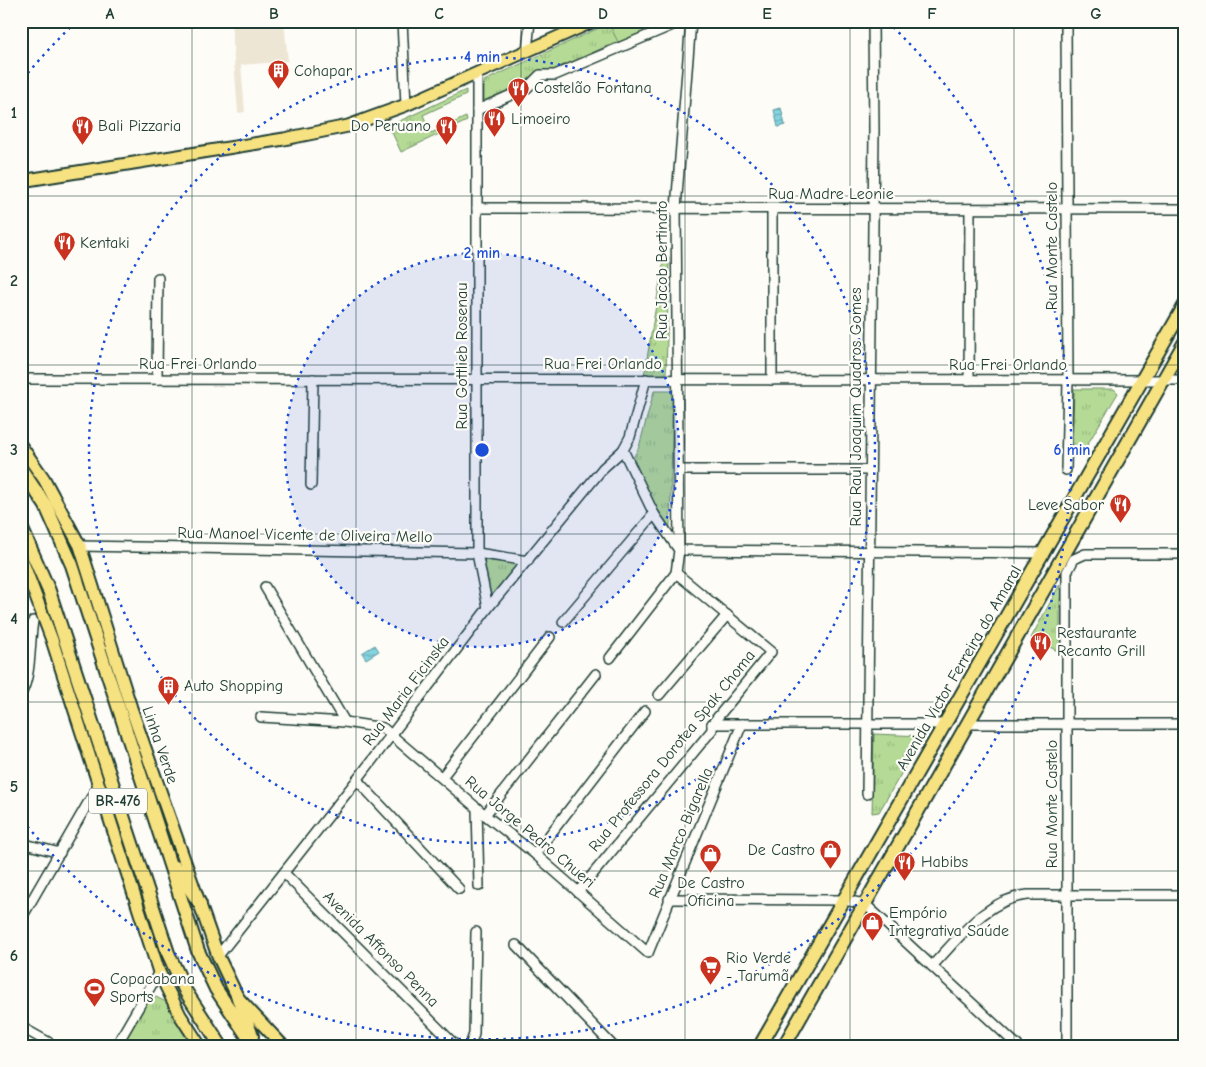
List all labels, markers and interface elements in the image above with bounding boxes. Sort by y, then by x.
text: A [106,5,115,23]
text: B [269,5,279,23]
text: C [434,5,444,23]
text: D [598,5,608,23]
text: E [762,5,772,23]
text: F [927,5,937,23]
text: G [1090,5,1102,23]
text: 4 min [464,48,500,66]
building icon: Cohapar [266,59,290,90]
place label: Cohapar [294,62,353,80]
restaurant icon: Costelão Fontana [506,76,530,107]
place label: Costelão Fontana [534,79,652,97]
text: 1 [11,104,17,122]
restaurant icon: Limoeiro [483,107,507,138]
place label: Limoeiro [511,110,571,128]
restaurant icon: Bali Pizzaria [70,114,94,145]
restaurant icon: Do Peruano [435,114,459,145]
place label: Bali Pizzaria [98,117,181,135]
place label: Do Peruano [351,117,431,135]
street label: Rua Monte Castelo [1043,182,1061,310]
street label: Rua Madre Leonie [768,185,894,203]
street label: Rua Jacob Bertinato [653,200,671,340]
restaurant icon: Kentaki [52,231,76,262]
place label: Kentaki [80,234,130,252]
text: 2 min [464,244,500,262]
text: 2 [10,272,18,290]
street label: Rua Gottlieb Rosenau [453,283,471,429]
street label: Rua Raul Joaquim Quadros Gomes [847,287,865,527]
street label: Rua Frei Orlando [139,355,257,373]
street label: Rua Frei Orlando [544,355,662,373]
street label: Rua Frei Orlando [949,356,1067,374]
text: 3 [10,441,18,459]
centre of rings [473,441,491,459]
text: 6 min [1054,441,1090,459]
restaurant icon: Leve Sabor [1108,493,1132,524]
place label: Leve Sabor [1028,496,1105,514]
street label: Rua Manoel Vicente de Oliveira Mello [177,524,433,546]
street label: Avenida Victor Ferreira do Amaral [893,562,1025,774]
text: 4 [10,610,18,628]
place label: Restaurante Recanto Grill [1057,624,1146,660]
restaurant icon: Restaurante Recanto Grill [1029,630,1053,661]
street label: Rua Maria Ficinska [359,633,453,749]
street label: Rua Professora Dorotea Spak Choma [585,647,759,855]
building icon: Auto Shopping [156,674,180,705]
place label: Auto Shopping [184,677,283,695]
street label: Linha Verde [138,704,182,786]
street label: Rua Monte Castelo [1043,740,1061,868]
street label: Rua Marco Bigarella [645,765,717,901]
street label: Rua Jorge Pedro Chueri [461,772,599,892]
text: 5 [10,778,18,796]
road number: BR-476 [89,788,147,814]
shop icon: De Castro [819,838,843,869]
place label: De Castro [748,841,815,859]
shop icon: De Castro Oficina [699,842,723,873]
restaurant icon: Habibs [893,850,917,881]
place label: Habibs [921,853,968,871]
place label: De Castro Oficina [677,874,745,910]
street label: Avenida Affonso Penna [319,887,443,1011]
place label: Empório Integrativa Saúde [889,904,1009,940]
shop icon: Empório Integrativa Saúde [861,910,885,941]
text: 6 [10,947,18,965]
place label: Rio Verde - Tarumã [726,949,791,985]
supermarket icon: Rio Verde - Tarumã [698,955,722,986]
place label: Copacabana Sports [110,970,195,1006]
sports icon: Copacabana Sports [82,976,106,1007]

